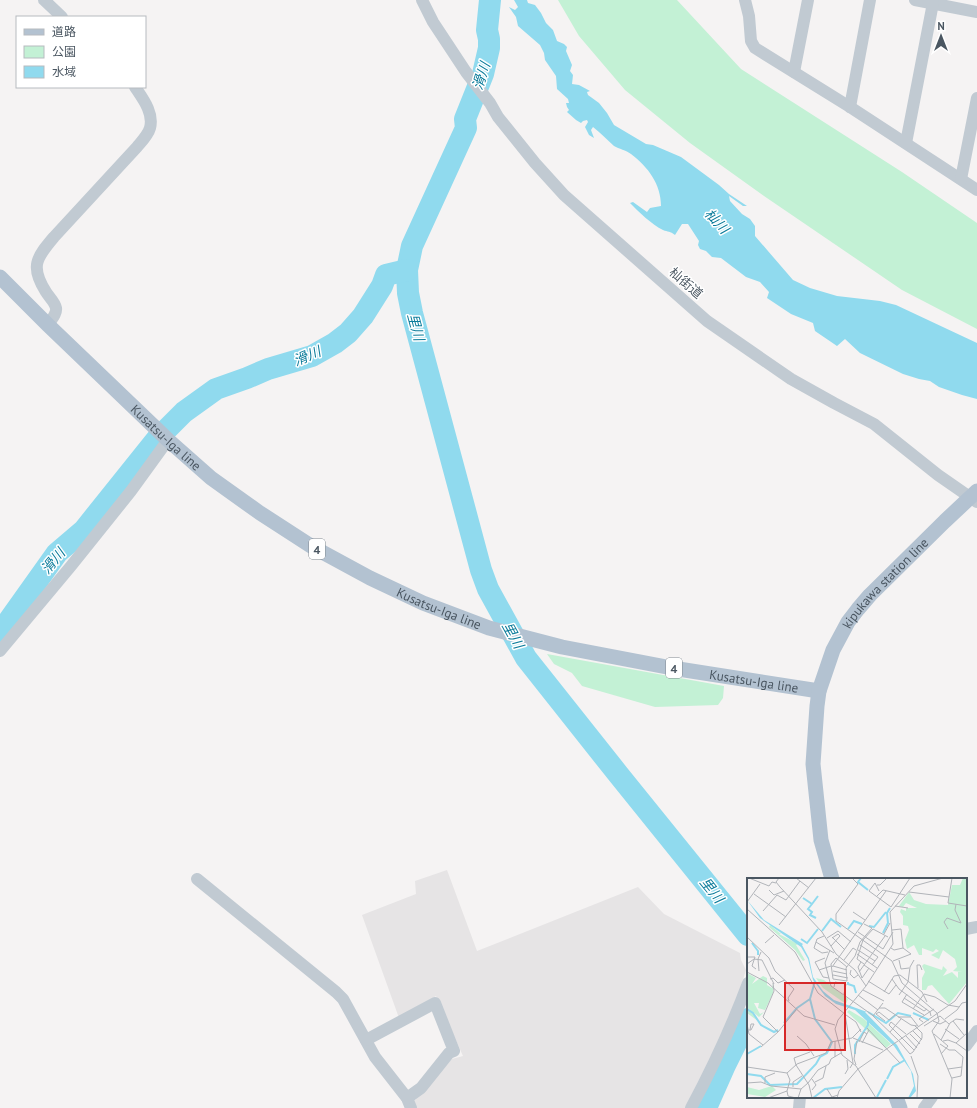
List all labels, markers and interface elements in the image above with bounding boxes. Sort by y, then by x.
legend [16,16,146,88]
north arrow [921,16,961,56]
text: N [937,19,945,33]
text: 道路 [52,24,76,39]
text: 公園 [52,44,76,59]
water label: 滑川 [468,58,495,92]
text: 水域 [52,64,76,79]
water label: 杣川 [701,205,734,239]
street label: 杣街道 [666,264,706,302]
water label: 里川 [404,311,429,345]
water label: 滑川 [291,341,325,370]
street label: Kusatsu-Iga line [127,401,205,474]
street label: kipukawa station line [838,534,932,631]
road number: 4 [309,539,325,559]
water label: 滑川 [37,543,70,578]
street label: Kusatsu-Iga line [394,583,484,633]
water label: 里川 [498,618,529,653]
road number: 4 [666,658,682,678]
street label: Kusatsu-Iga line [708,665,800,696]
water label: 里川 [696,873,729,908]
inset map [747,878,967,1098]

